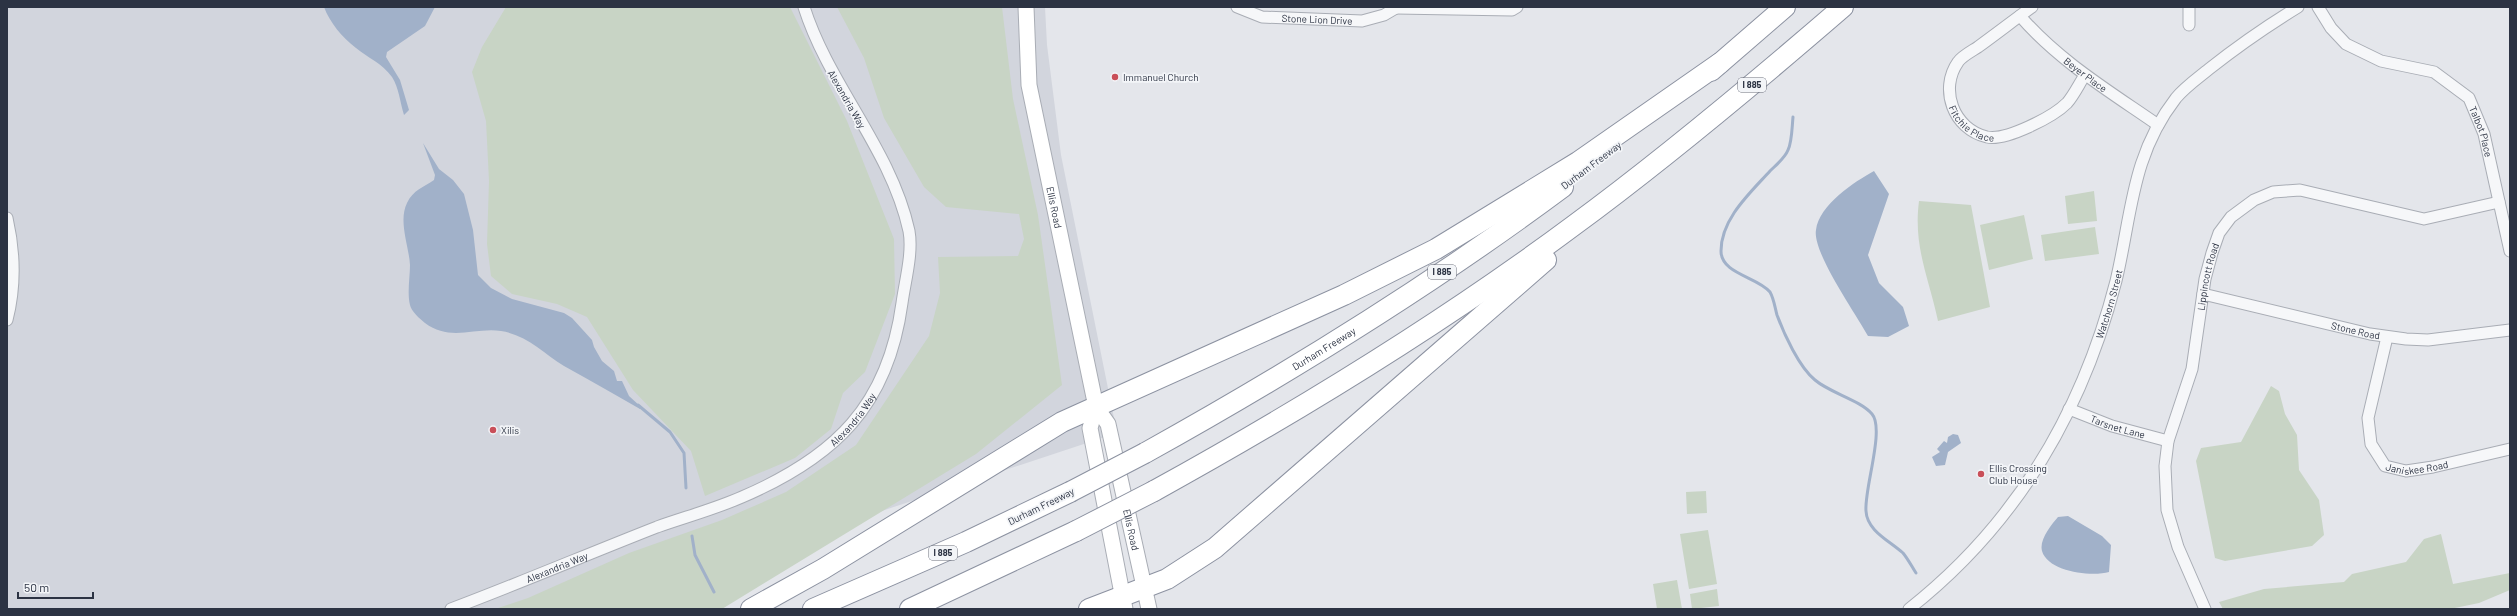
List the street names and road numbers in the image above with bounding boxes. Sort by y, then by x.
street label: Stone Lion Drive [1281,12,1353,27]
street label: Beyer Place [2061,54,2109,94]
street label: Alexandria Way [825,68,869,131]
road number: I 885 [1738,78,1766,92]
street label: Fitchie Place [1947,103,1994,143]
street label: Talbot Place [2467,104,2495,158]
street label: Durham Freeway [1559,138,1624,192]
street label: Ellis Road [1044,185,1065,229]
street label: Lippincott Road [2195,241,2221,311]
road number: I 885 [1428,265,1456,279]
street label: Watchorn Street [2093,268,2125,340]
street label: Stone Road [2330,319,2381,341]
street label: Durham Freeway [1290,324,1358,373]
street label: Alexandria Way [827,390,878,448]
street label: Tarsnet Lane [2089,412,2147,441]
street label: Janiskee Road [2384,458,2449,477]
street label: Durham Freeway [1006,485,1076,527]
street label: Ellis Road [1121,508,1142,552]
road number: I 885 [929,546,957,560]
street label: Alexandria Way [524,549,590,585]

